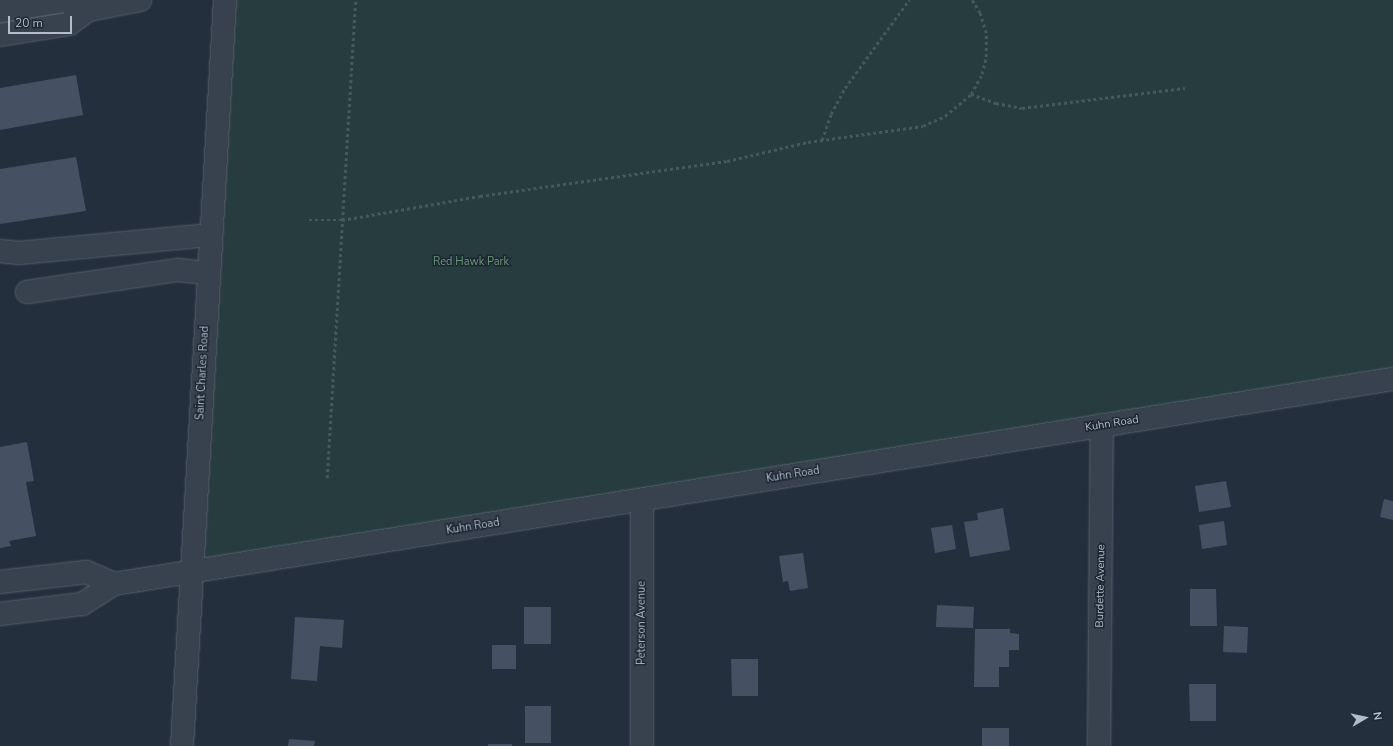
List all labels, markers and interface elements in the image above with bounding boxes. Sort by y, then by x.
scale bar [10,8,74,34]
text: 20 m [15,15,43,31]
park label: Red Hawk Park [433,255,509,269]
street label: Saint Charles Road [194,326,212,420]
street label: Kuhn Road [1084,413,1140,435]
street label: Kuhn Road [765,464,821,486]
street label: Kuhn Road [445,516,501,538]
street label: Burdette Avenue [1094,544,1108,628]
street label: Peterson Avenue [635,581,649,665]
north arrow [1345,698,1385,738]
text: N [1369,711,1385,721]

